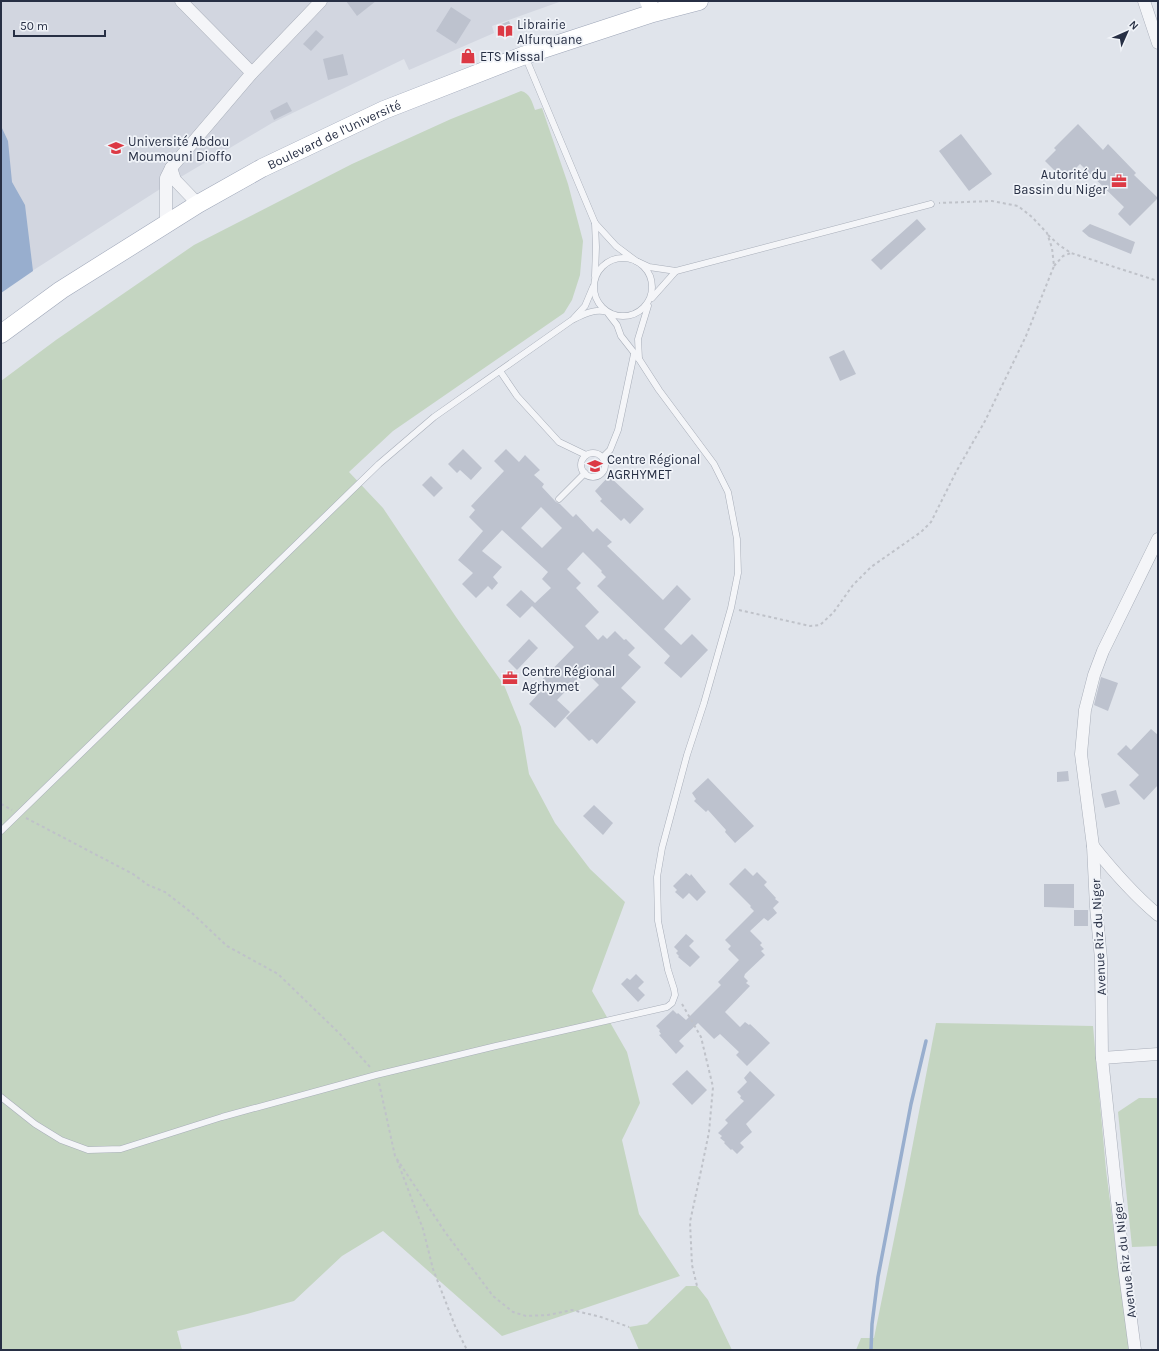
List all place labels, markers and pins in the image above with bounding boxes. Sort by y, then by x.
place label: Librairie Alfurquane [517,17,583,48]
library icon: Librairie Alfurquane [496,22,514,40]
shop icon: ETS Missal [459,47,477,65]
place label: ETS Missal [480,49,544,64]
place label: Université Abdou Moumouni Dioffo [128,134,232,164]
school or university icon: Université Abdou Moumouni Dioffo [107,139,125,157]
place label: Autorité du Bassin du Niger [1013,167,1107,197]
office icon: Autorité du Bassin du Niger [1110,172,1128,190]
place label: Centre Régional AGRHYMET [607,452,700,482]
school or university icon: Centre Régional AGRHYMET [586,457,604,475]
place label: Centre Régional Agrhymet [522,664,615,694]
office icon: Centre Régional Agrhymet [501,669,519,687]

